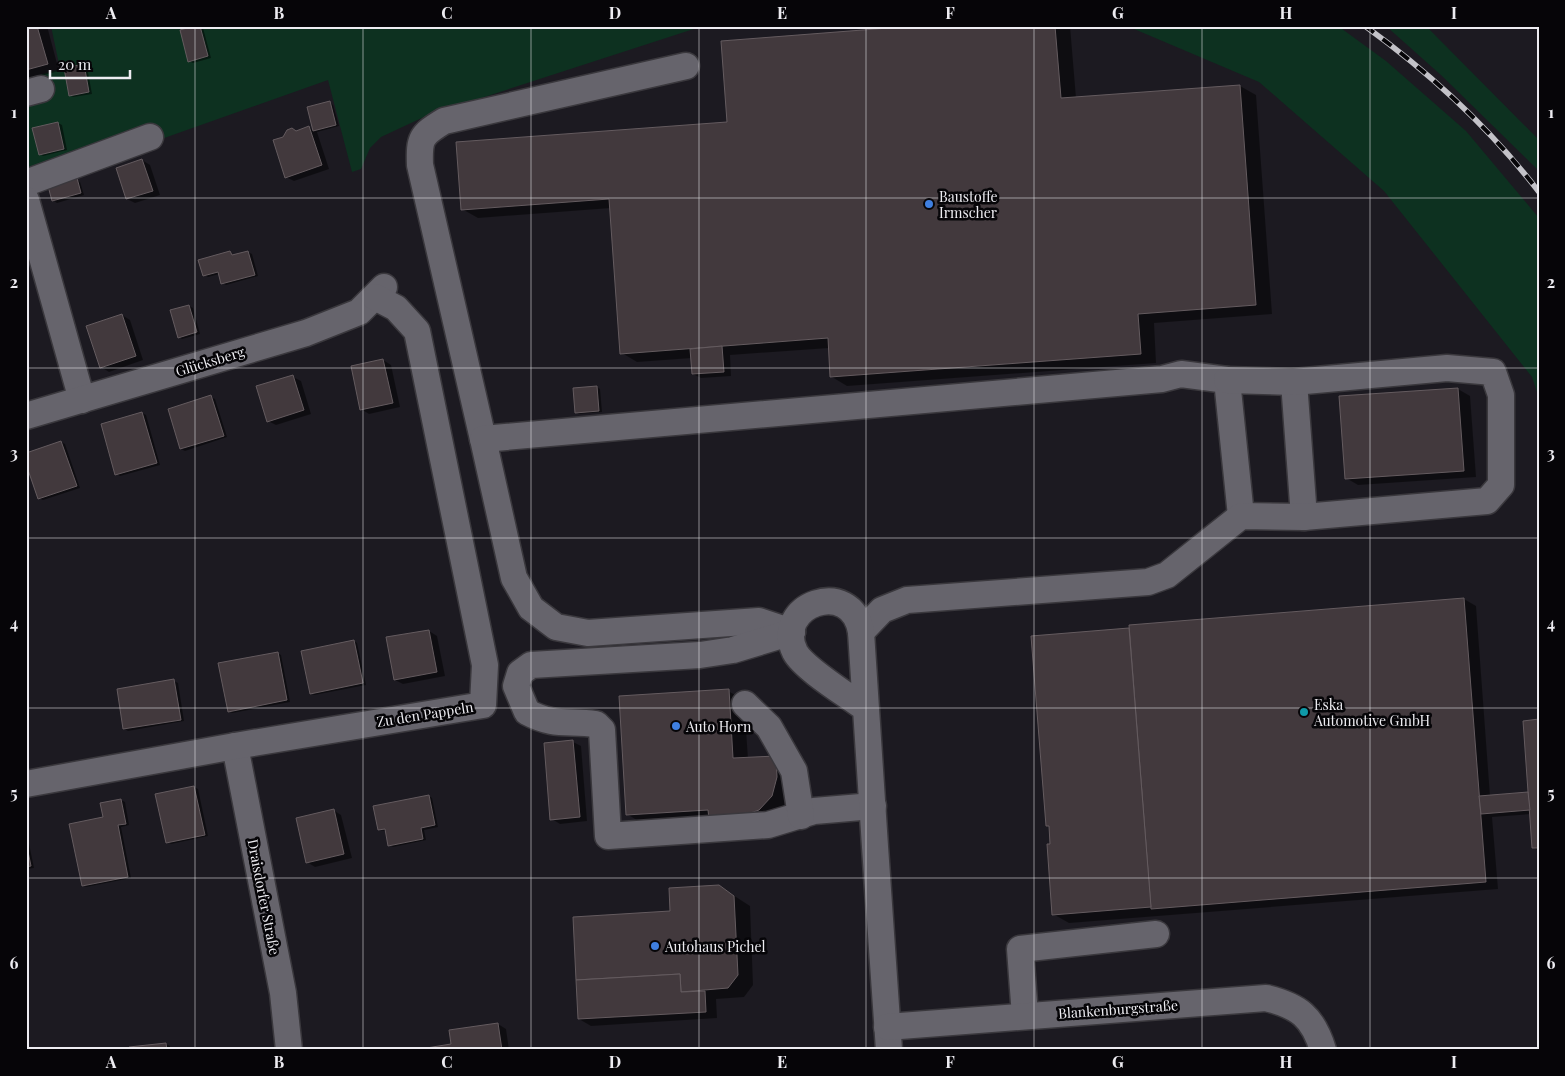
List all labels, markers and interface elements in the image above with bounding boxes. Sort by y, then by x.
text: A [105,2,117,23]
text: B [274,2,285,23]
text: C [441,2,453,23]
text: D [609,2,621,23]
text: E [777,2,787,23]
text: F [945,2,955,23]
text: G [1112,2,1124,23]
text: H [1280,2,1293,23]
text: I [1451,2,1457,23]
scale bar [50,48,130,80]
text: 20 m [58,54,92,74]
text: 1 [11,101,17,122]
text: 1 [1548,101,1554,122]
place label: Baustoffe Irmscher [939,187,998,222]
marker: Baustoffe Irmscher [923,198,935,210]
text: 2 [10,271,18,292]
text: 2 [1547,271,1555,292]
street label: Glücksberg [173,341,247,381]
text: 3 [10,442,18,463]
text: 3 [1547,442,1555,463]
text: 4 [10,612,18,633]
text: 4 [1547,612,1555,633]
place label: Eska Automotive GmbH [1313,695,1431,730]
street label: Zu den Pappeln [375,697,475,731]
marker: Eska Automotive GmbH [1298,706,1310,718]
place label: Auto Horn [685,717,752,736]
marker: Auto Horn [670,720,682,732]
text: 5 [10,782,18,803]
text: 5 [1547,782,1555,803]
street label: Draisdorfer Straße [243,837,285,957]
place label: Autohaus Pichel [664,937,766,956]
marker: Autohaus Pichel [649,940,661,952]
text: 6 [10,952,19,973]
text: 6 [1547,952,1556,973]
street label: Blankenburgstraße [1058,995,1178,1023]
text: A [105,1051,117,1072]
text: B [274,1051,285,1072]
text: C [441,1051,453,1072]
text: D [609,1051,621,1072]
text: E [777,1051,787,1072]
text: F [945,1051,955,1072]
text: G [1112,1051,1124,1072]
text: H [1280,1051,1293,1072]
text: I [1451,1051,1457,1072]

